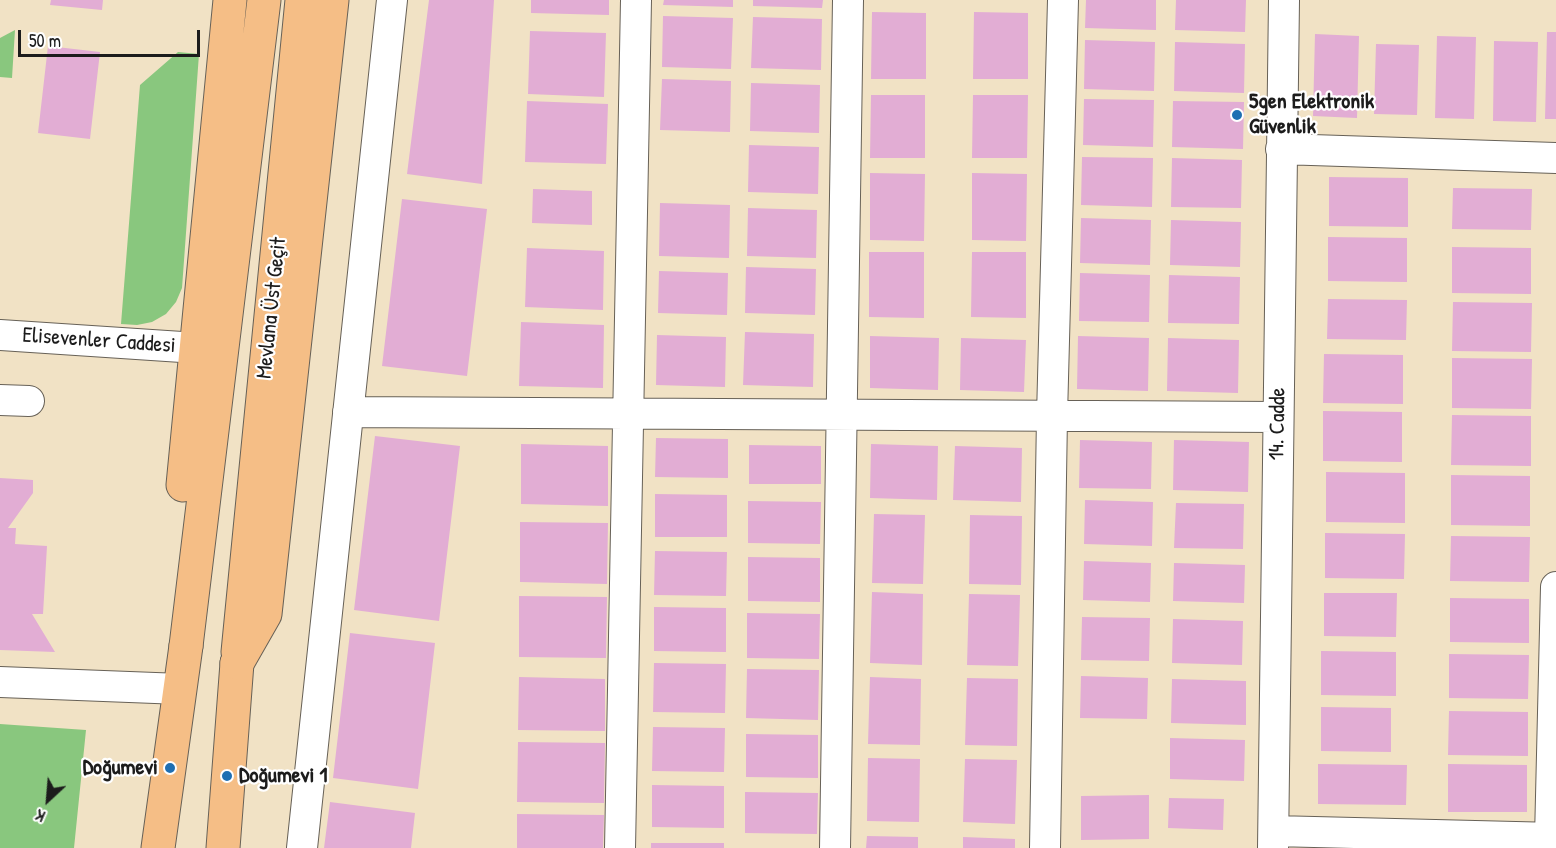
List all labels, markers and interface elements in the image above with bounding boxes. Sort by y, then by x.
scale bar [21,18,202,56]
text: 50 m [29,28,61,53]
place label: 5gen Elektronik Güvenlik [1249,89,1374,140]
marker: 5gen Elektronik Güvenlik [1230,108,1244,122]
street label: Mevlana Üst Geçit [251,236,293,380]
street label: Elisevenler Caddesi [22,322,176,360]
street label: 14. Cadde [1264,387,1292,461]
place label: Doğumevi [83,755,158,781]
marker: Doğumevi [163,761,177,775]
place label: Doğumevi 1 [239,763,327,789]
marker: Doğumevi 1 [220,769,234,783]
north arrow [18,770,78,830]
text: K [32,804,49,828]

